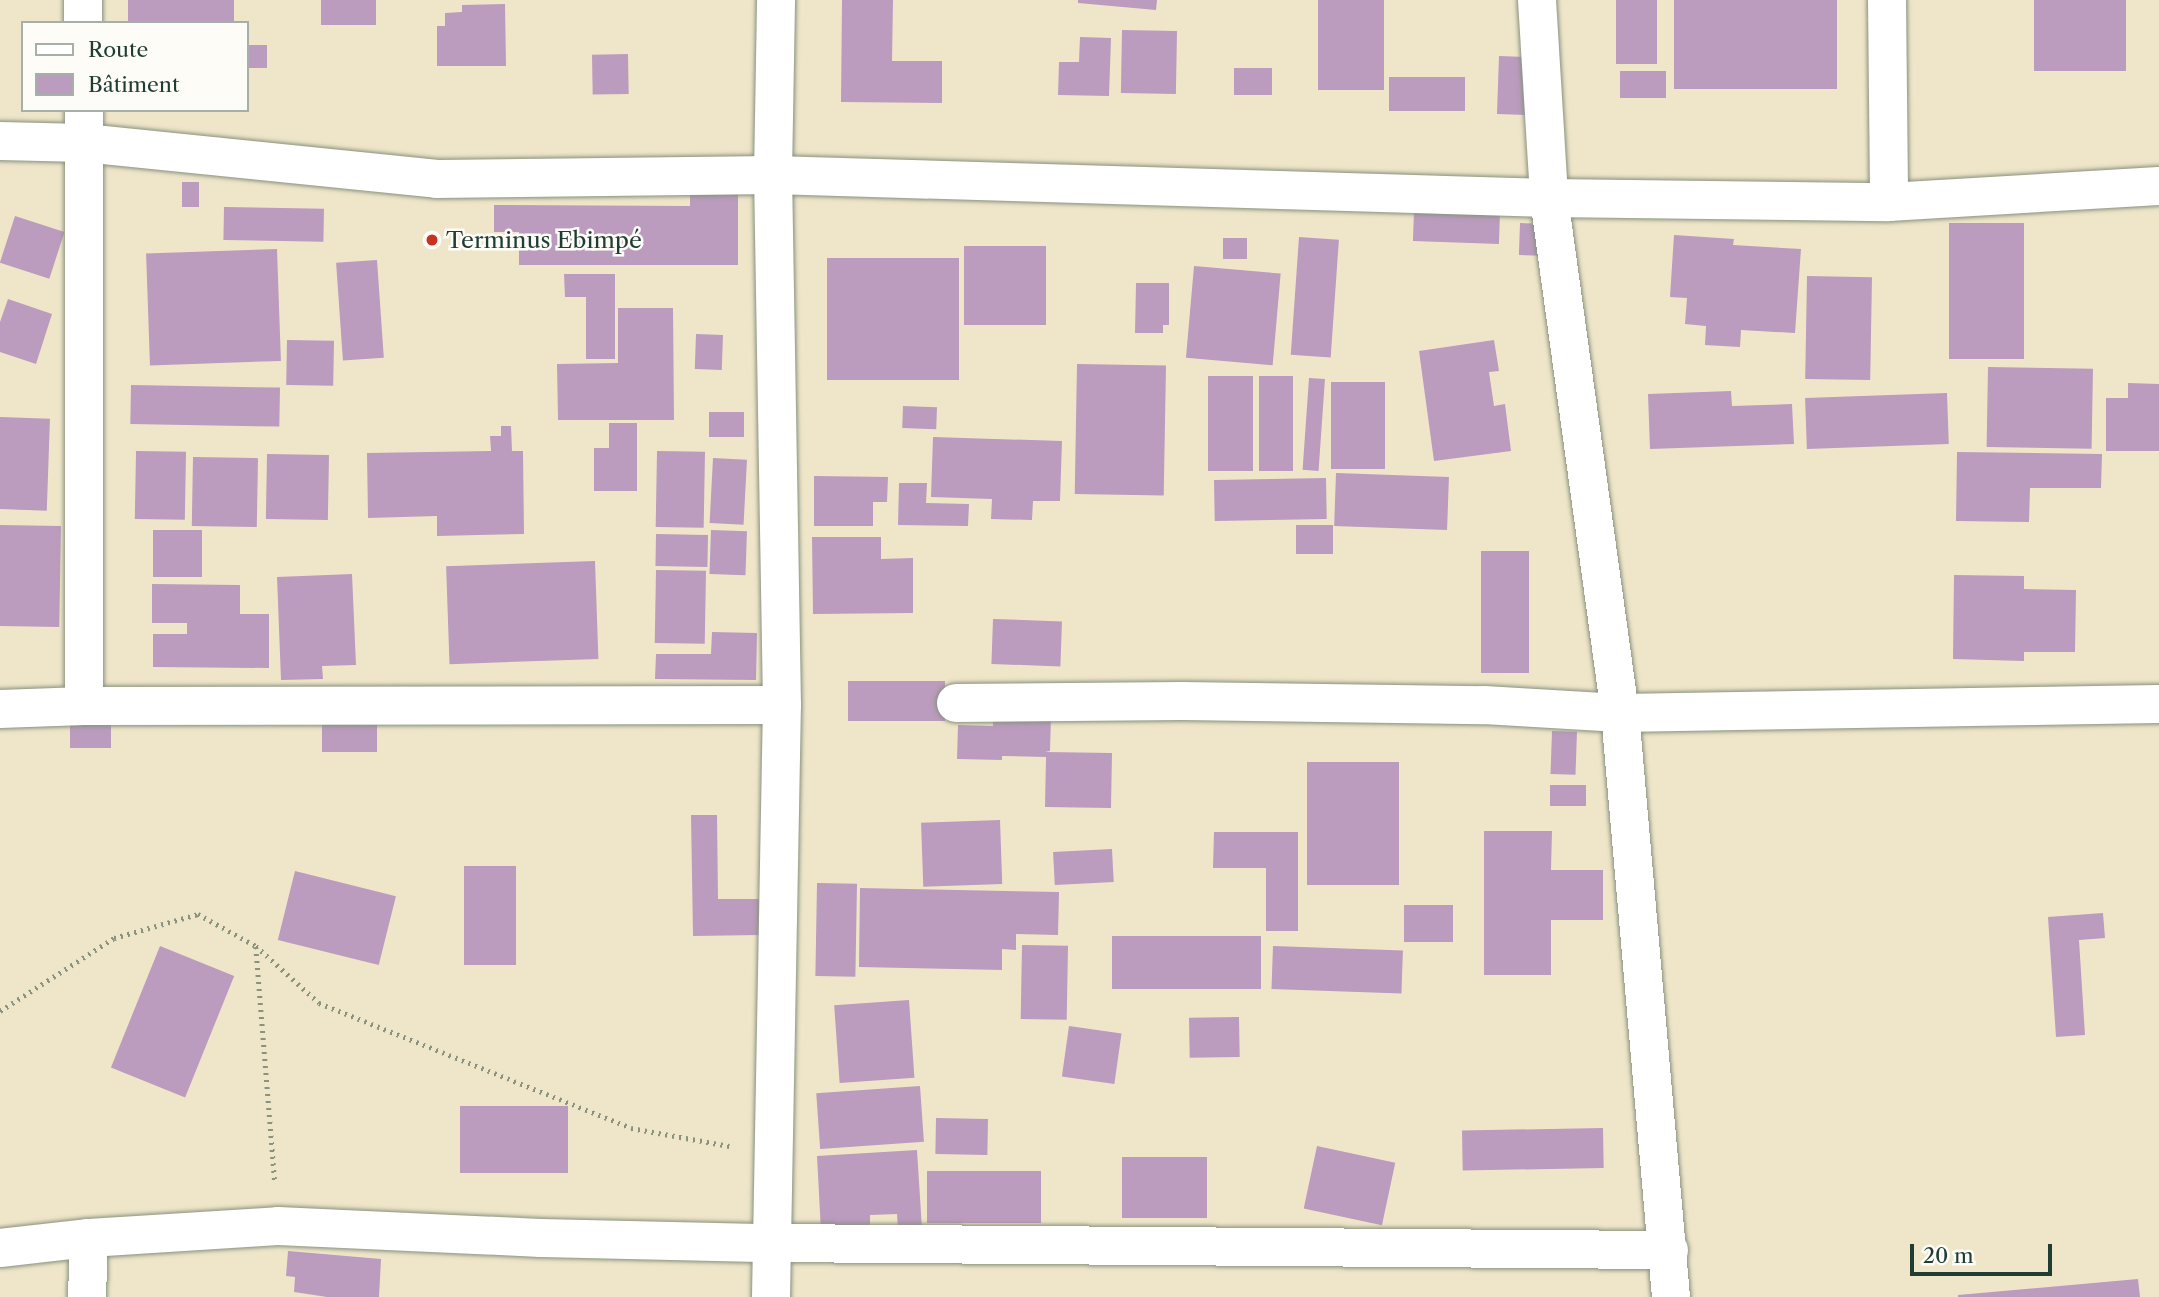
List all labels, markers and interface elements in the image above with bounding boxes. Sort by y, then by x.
legend [21,21,248,112]
text: Route [88,37,148,62]
text: Bâtiment [88,72,179,97]
place label: Terminus Ebimpé [446,226,642,254]
marker: Terminus Ebimpé [424,232,440,248]
scale bar [1914,1230,2056,1274]
text: 20 m [1923,1243,1974,1268]

